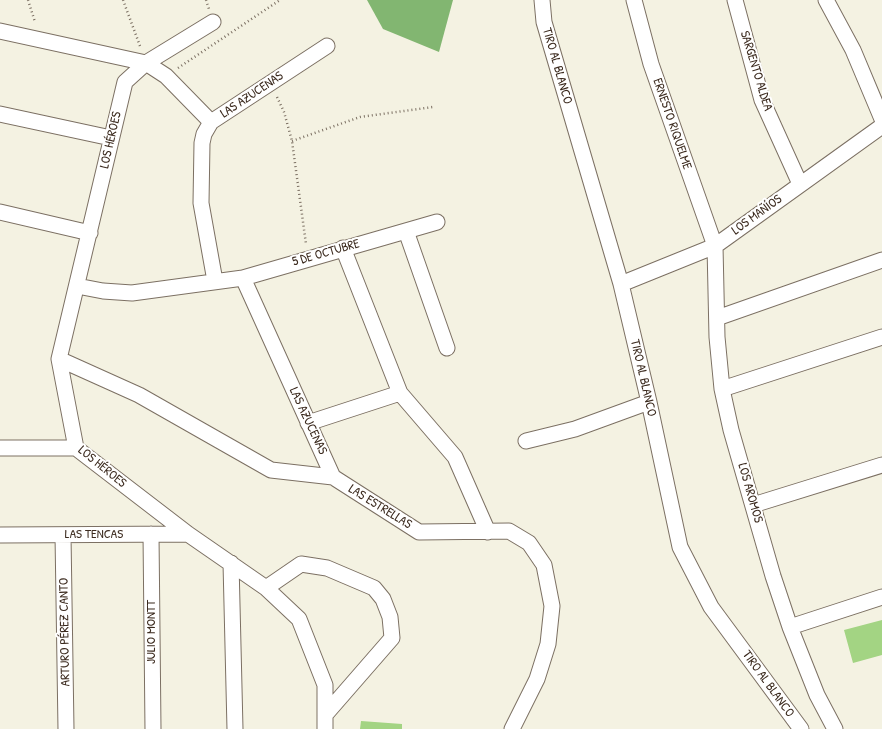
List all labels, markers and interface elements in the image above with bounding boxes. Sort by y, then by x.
street label: TIRO AL BLANCO [539,26,575,106]
street label: SARGENTO ALDEA [736,29,776,113]
street label: LAS AZUCENAS [218,68,286,122]
street label: ERNESTO RIQUELME [649,76,695,172]
street label: LOS HÉROES [97,110,125,170]
street label: LOS MAÑÍOS [729,192,785,238]
street label: 5 DE OCTUBRE [291,236,361,270]
street label: TIRO AL BLANCO [627,338,659,418]
street label: LAS AZUCENAS [286,385,330,457]
street label: LOS HÉROES [75,443,129,491]
street label: LOS AROMOS [734,461,766,525]
street label: LAS ESTRELLAS [346,481,414,533]
street label: LAS TENCAS [65,527,123,543]
street label: ARTURO PÉREZ CANTO [56,578,74,686]
street label: JULIO MONTT [144,600,160,664]
street label: TIRO AL BLANCO [739,648,797,720]

